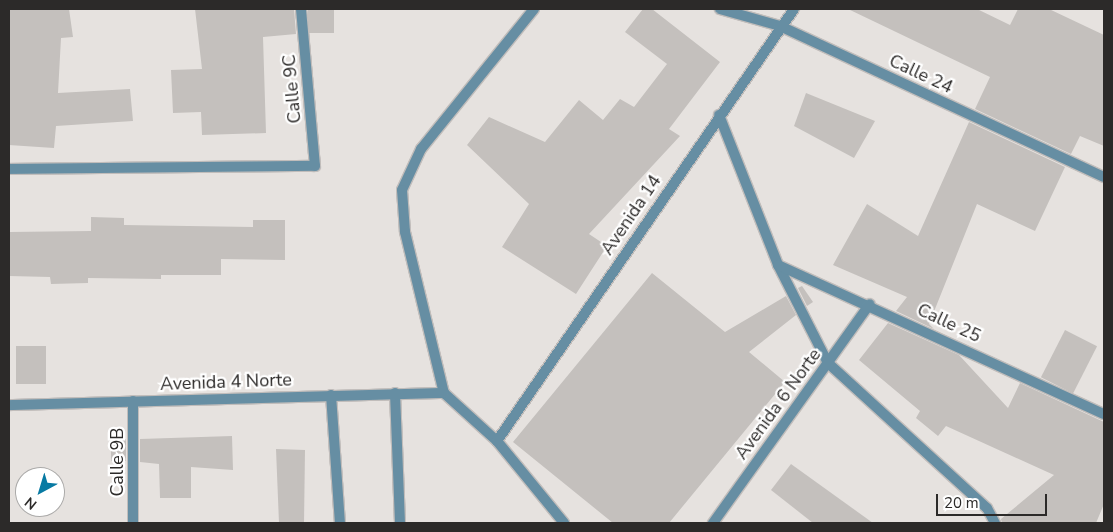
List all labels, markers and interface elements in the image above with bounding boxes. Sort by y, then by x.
street label: Calle 24 [886,50,956,98]
street label: Calle 9C [278,54,306,124]
street label: Avenida 14 [596,171,666,259]
street label: Calle 25 [914,299,984,347]
street label: Avenida 6 Norte [731,344,825,464]
street label: Avenida 4 Norte [160,369,292,395]
street label: Calle 9B [106,427,128,497]
north arrow [15,467,65,517]
scale bar [938,484,1049,516]
text: N [21,493,41,514]
text: 20 m [944,493,979,513]

